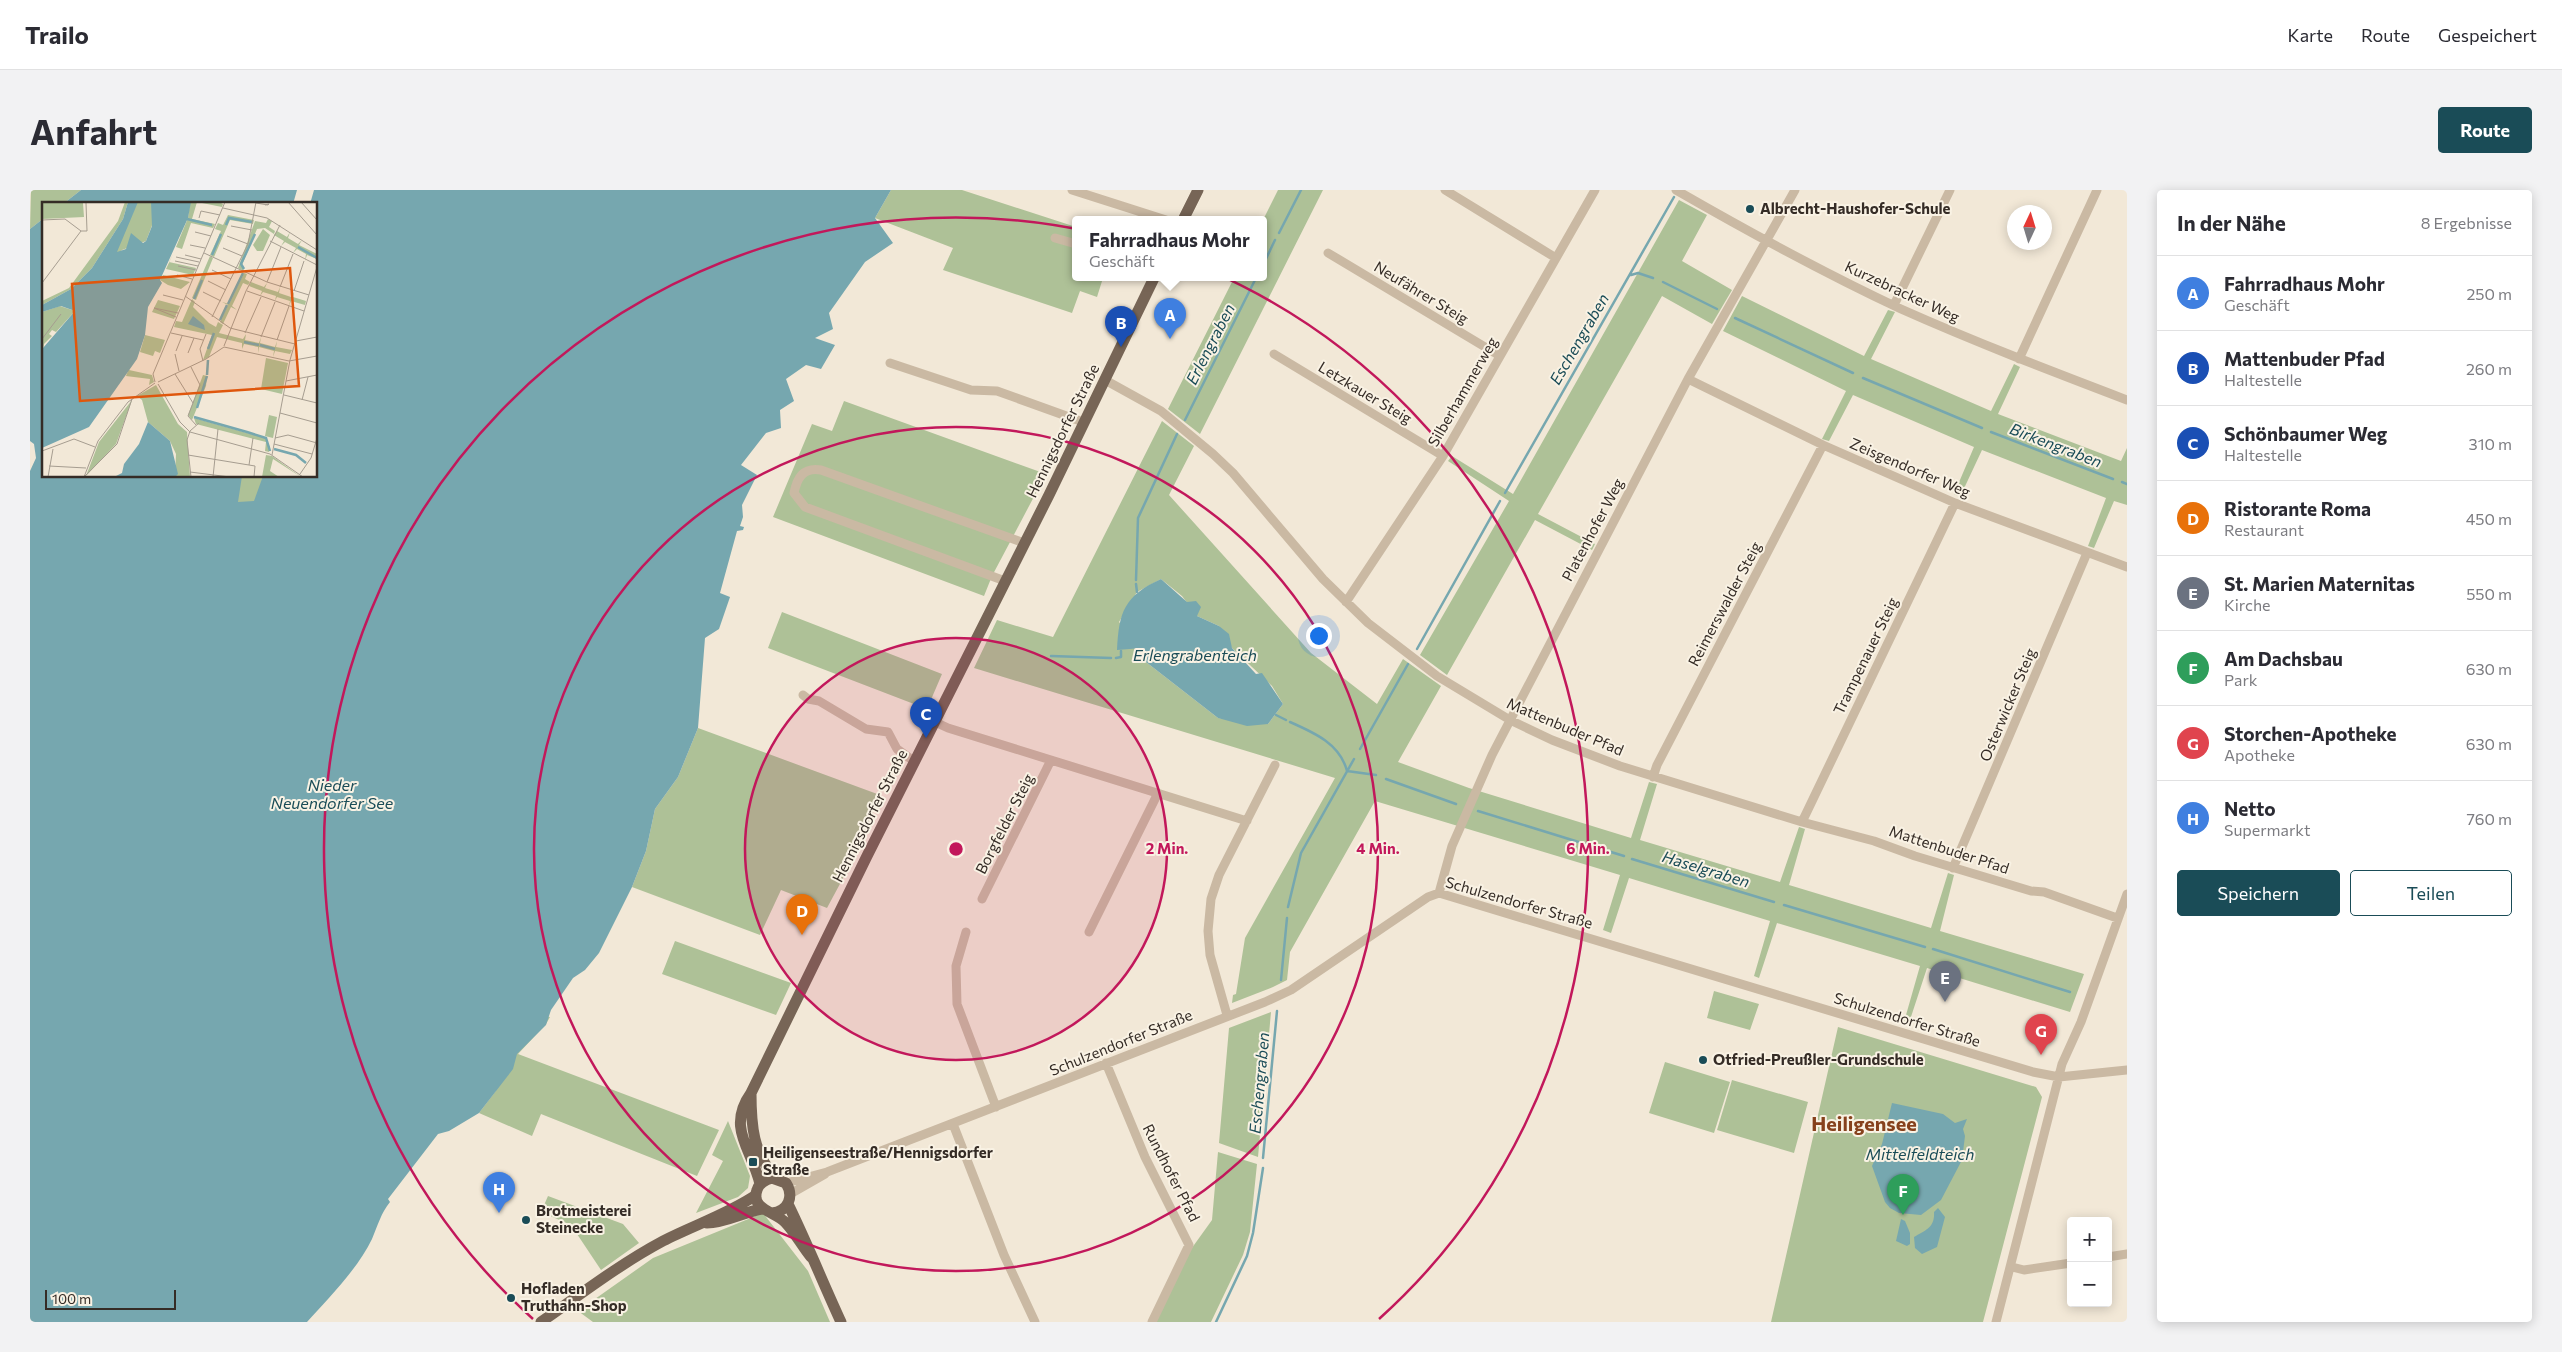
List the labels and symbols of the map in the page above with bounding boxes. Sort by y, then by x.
place label: Albrecht-Haushofer-Schule [1760,199,1951,217]
inset map [42,202,318,478]
marker: Albrecht-Haushofer-Schule [1744,203,1756,215]
north arrow [2007,205,2052,250]
street label: Neufährer Steig [1371,257,1472,327]
street label: Kurzebracker Weg [1842,257,1963,326]
water label: Eschengraben [1545,290,1612,388]
pin: A [1154,298,1186,339]
water label: Erlengraben [1181,300,1238,387]
pin: B [1105,306,1137,347]
street label: Silberhammerweg [1423,334,1501,449]
street label: Letzkauer Steig [1316,357,1415,427]
street label: Hennigsdorfer Straße [1022,361,1102,500]
water label: Birkengraben [2007,418,2105,471]
street label: Zeisgendorfer Weg [1847,434,1973,501]
street label: Platenhofer Weg [1557,475,1627,584]
street label: Reimerswalder Steig [1684,538,1765,669]
street label: Trampenauer Steig [1829,594,1901,717]
your location [1306,623,1332,649]
water label: Erlengrabenteich [1133,645,1257,664]
street label: Osterwicker Steig [1975,645,2039,764]
street label: Mattenbuder Pfad [1504,693,1627,759]
pin: C [910,697,942,738]
street label: Hennigsdorfer Straße [828,746,910,885]
street label: Borgfelder Steig [971,770,1037,877]
water label: Nieder Neuendorfer See [271,775,394,812]
street label: Mattenbuder Pfad [1887,821,2012,877]
text: 2 Min. [1146,839,1188,857]
text: 4 Min. [1356,839,1400,857]
text: 6 Min. [1566,839,1610,857]
centre of rings [947,840,965,858]
water label: Haselgraben [1660,846,1752,891]
street label: Schulzendorfer Straße [1444,872,1595,932]
pin: D [786,894,818,935]
pin: E [1929,961,1961,1002]
street label: Schulzendorfer Straße [1832,988,1983,1050]
street label: Schulzendorfer Straße [1047,1005,1195,1079]
pin: G [2025,1014,2057,1055]
water label: Eschengraben [1245,1031,1272,1134]
place label: Otfried-Preußler-Grundschule [1713,1050,1924,1068]
marker: Otfried-Preußler-Grundschule [1697,1054,1709,1066]
district label: Heiligensee [1811,1111,1917,1135]
street label: Rundhofer Pfad [1140,1121,1204,1224]
place label: Heiligenseestraße/Hennigsdorfer Straße [763,1143,993,1178]
water label: Mittelfeldteich [1866,1144,1974,1163]
marker: Heiligenseestraße/Hennigsdorfer Straße [747,1156,759,1168]
pin: H [483,1172,515,1213]
pin: F [1887,1174,1919,1215]
place label: Brotmeisterei Steinecke [536,1201,631,1236]
marker: Brotmeisterei Steinecke [520,1214,532,1226]
place label: Hofladen Truthahn-Shop [521,1279,627,1314]
scale bar [45,1287,176,1310]
marker: Hofladen Truthahn-Shop [505,1292,517,1304]

